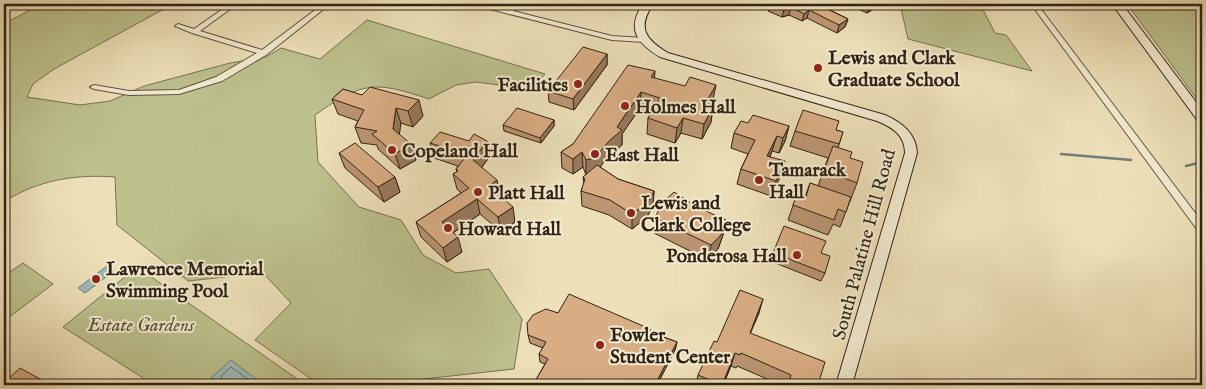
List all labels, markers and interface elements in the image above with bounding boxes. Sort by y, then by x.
place label: Lewis and Clark Graduate School [828,47,960,93]
marker: Lewis and Clark Graduate School [812,62,824,74]
place label: Facilities [498,74,568,98]
marker: Facilities [572,78,584,90]
place label: Holmes Hall [635,96,736,120]
marker: Holmes Hall [619,100,631,112]
place label: Copeland Hall [402,140,518,164]
marker: Copeland Hall [386,144,398,156]
place label: East Hall [605,144,679,168]
street label: South Palatine Hill Road [828,146,902,343]
marker: East Hall [589,148,601,160]
place label: Tamarack Hall [768,159,847,205]
marker: Tamarack Hall [753,174,765,186]
place label: Platt Hall [488,182,565,206]
marker: Platt Hall [472,186,484,198]
place label: Lewis and Clark College [641,192,751,238]
marker: Lewis and Clark College [625,207,637,219]
place label: Howard Hall [458,218,562,242]
marker: Howard Hall [442,222,454,234]
place label: Ponderosa Hall [666,245,788,269]
marker: Ponderosa Hall [791,249,803,261]
place label: Lawrence Memorial Swimming Pool [106,258,264,304]
marker: Lawrence Memorial Swimming Pool [90,273,102,285]
park label: Estate Gardens [87,314,195,338]
place label: Fowler Student Center [610,324,731,370]
marker: Fowler Student Center [594,339,606,351]

